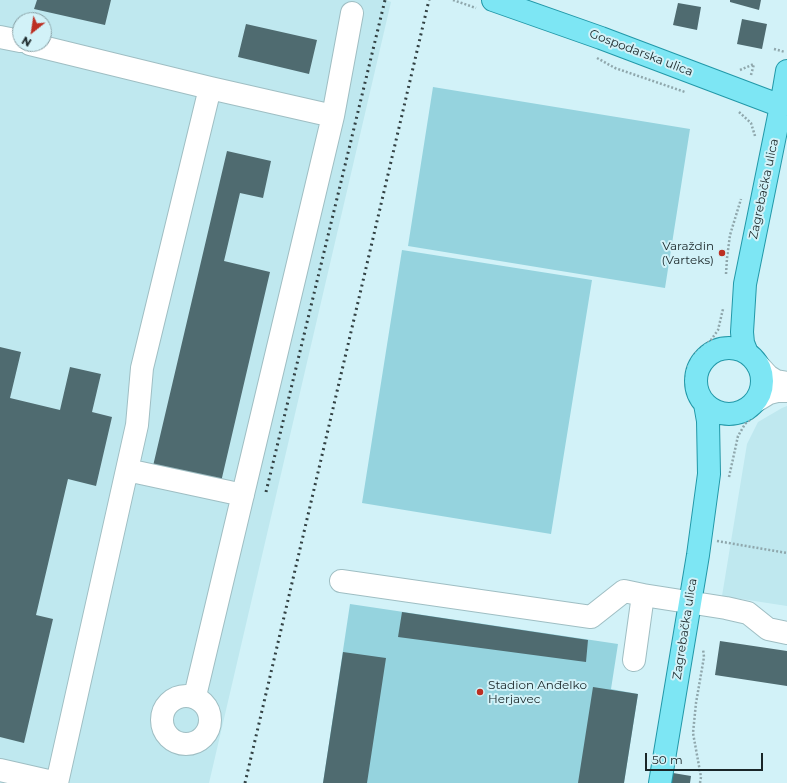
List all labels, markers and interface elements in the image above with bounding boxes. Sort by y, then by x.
north arrow [12,12,52,52]
street label: Gospodarska ulica [587,27,695,79]
text: N [19,33,34,50]
street label: Zagrebačka ulica [746,137,782,241]
place label: Varaždin (Varteks) [662,239,714,267]
marker: Varaždin (Varteks) [717,248,727,258]
street label: Zagrebačka ulica [670,577,700,681]
place label: Stadion Anđelko Herjavec [488,678,587,706]
marker: Stadion Anđelko Herjavec [475,687,485,697]
scale bar [647,745,765,771]
text: 50 m [652,752,683,767]

